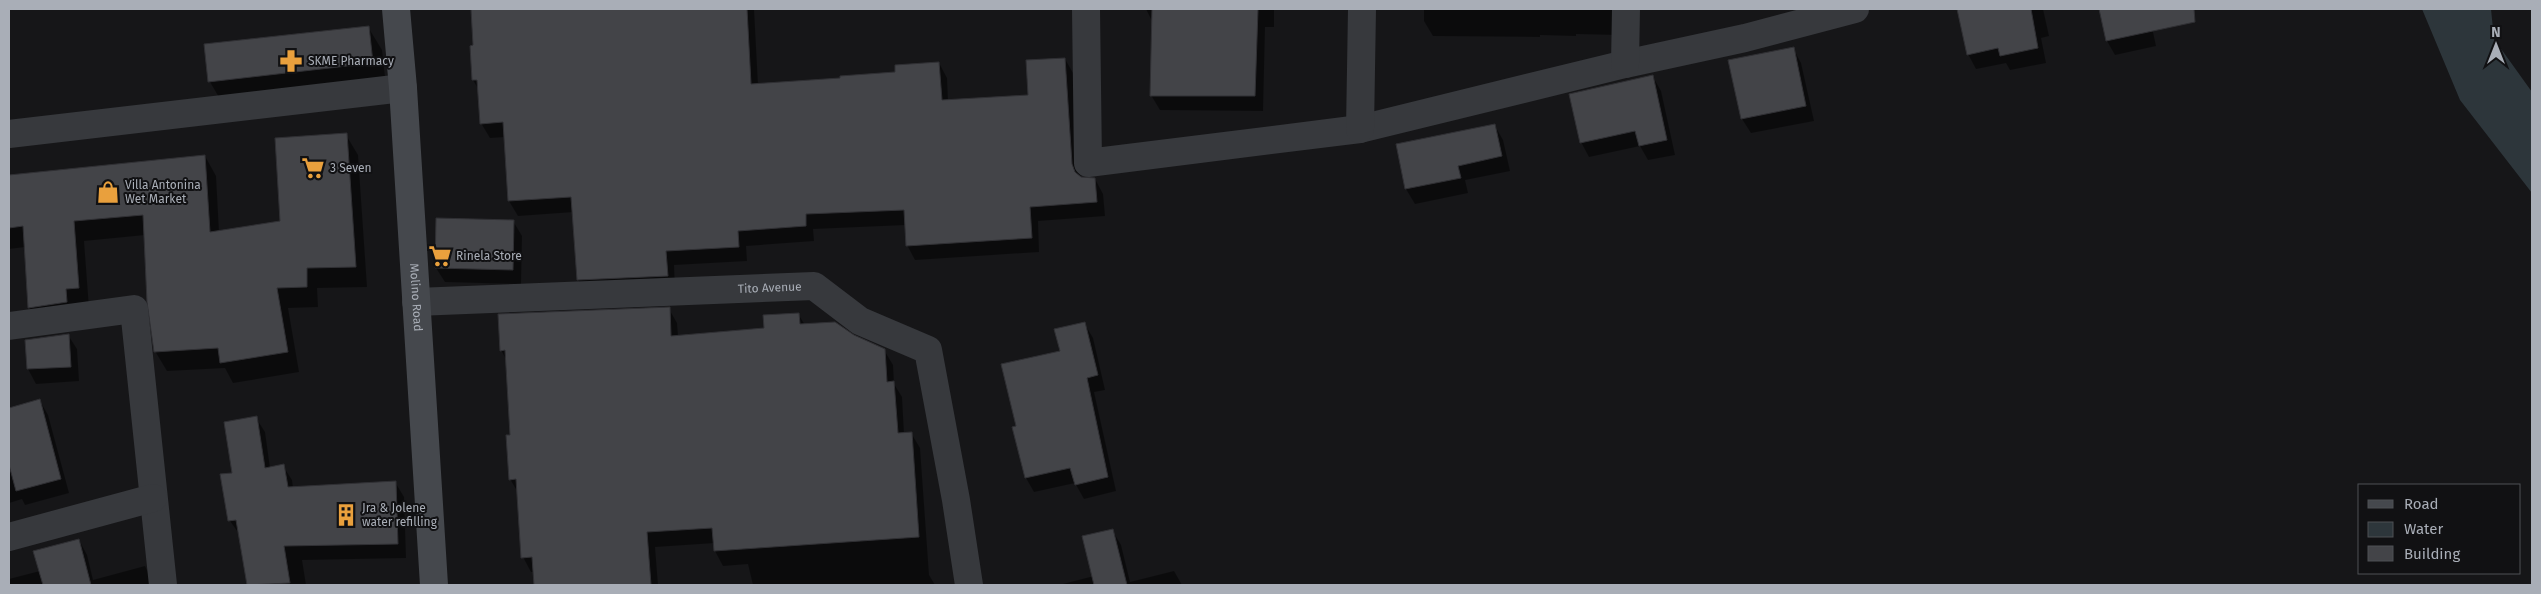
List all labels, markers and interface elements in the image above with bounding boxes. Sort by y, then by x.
north arrow [2471,20,2521,70]
text: N [2491,24,2501,41]
pharmacy icon: SKME Pharmacy [278,48,304,74]
place label: SKME Pharmacy [308,54,394,68]
supermarket icon: 3 Seven [300,155,326,181]
place label: 3 Seven [330,161,372,175]
place label: Villa Antonina Wet Market [125,178,201,206]
shop icon: Villa Antonina Wet Market [95,179,121,205]
supermarket icon: Rinela Store [427,243,453,269]
place label: Rinela Store [456,249,522,263]
street label: Molino Road [407,263,425,332]
street label: Tito Avenue [738,280,802,296]
legend [2358,484,2521,574]
text: Road [2404,495,2439,513]
place label: Jra & Jolene water refilling [362,501,438,529]
building icon: Jra & Jolene water refilling [333,502,359,528]
text: Water [2404,520,2443,538]
text: Building [2404,545,2460,563]

